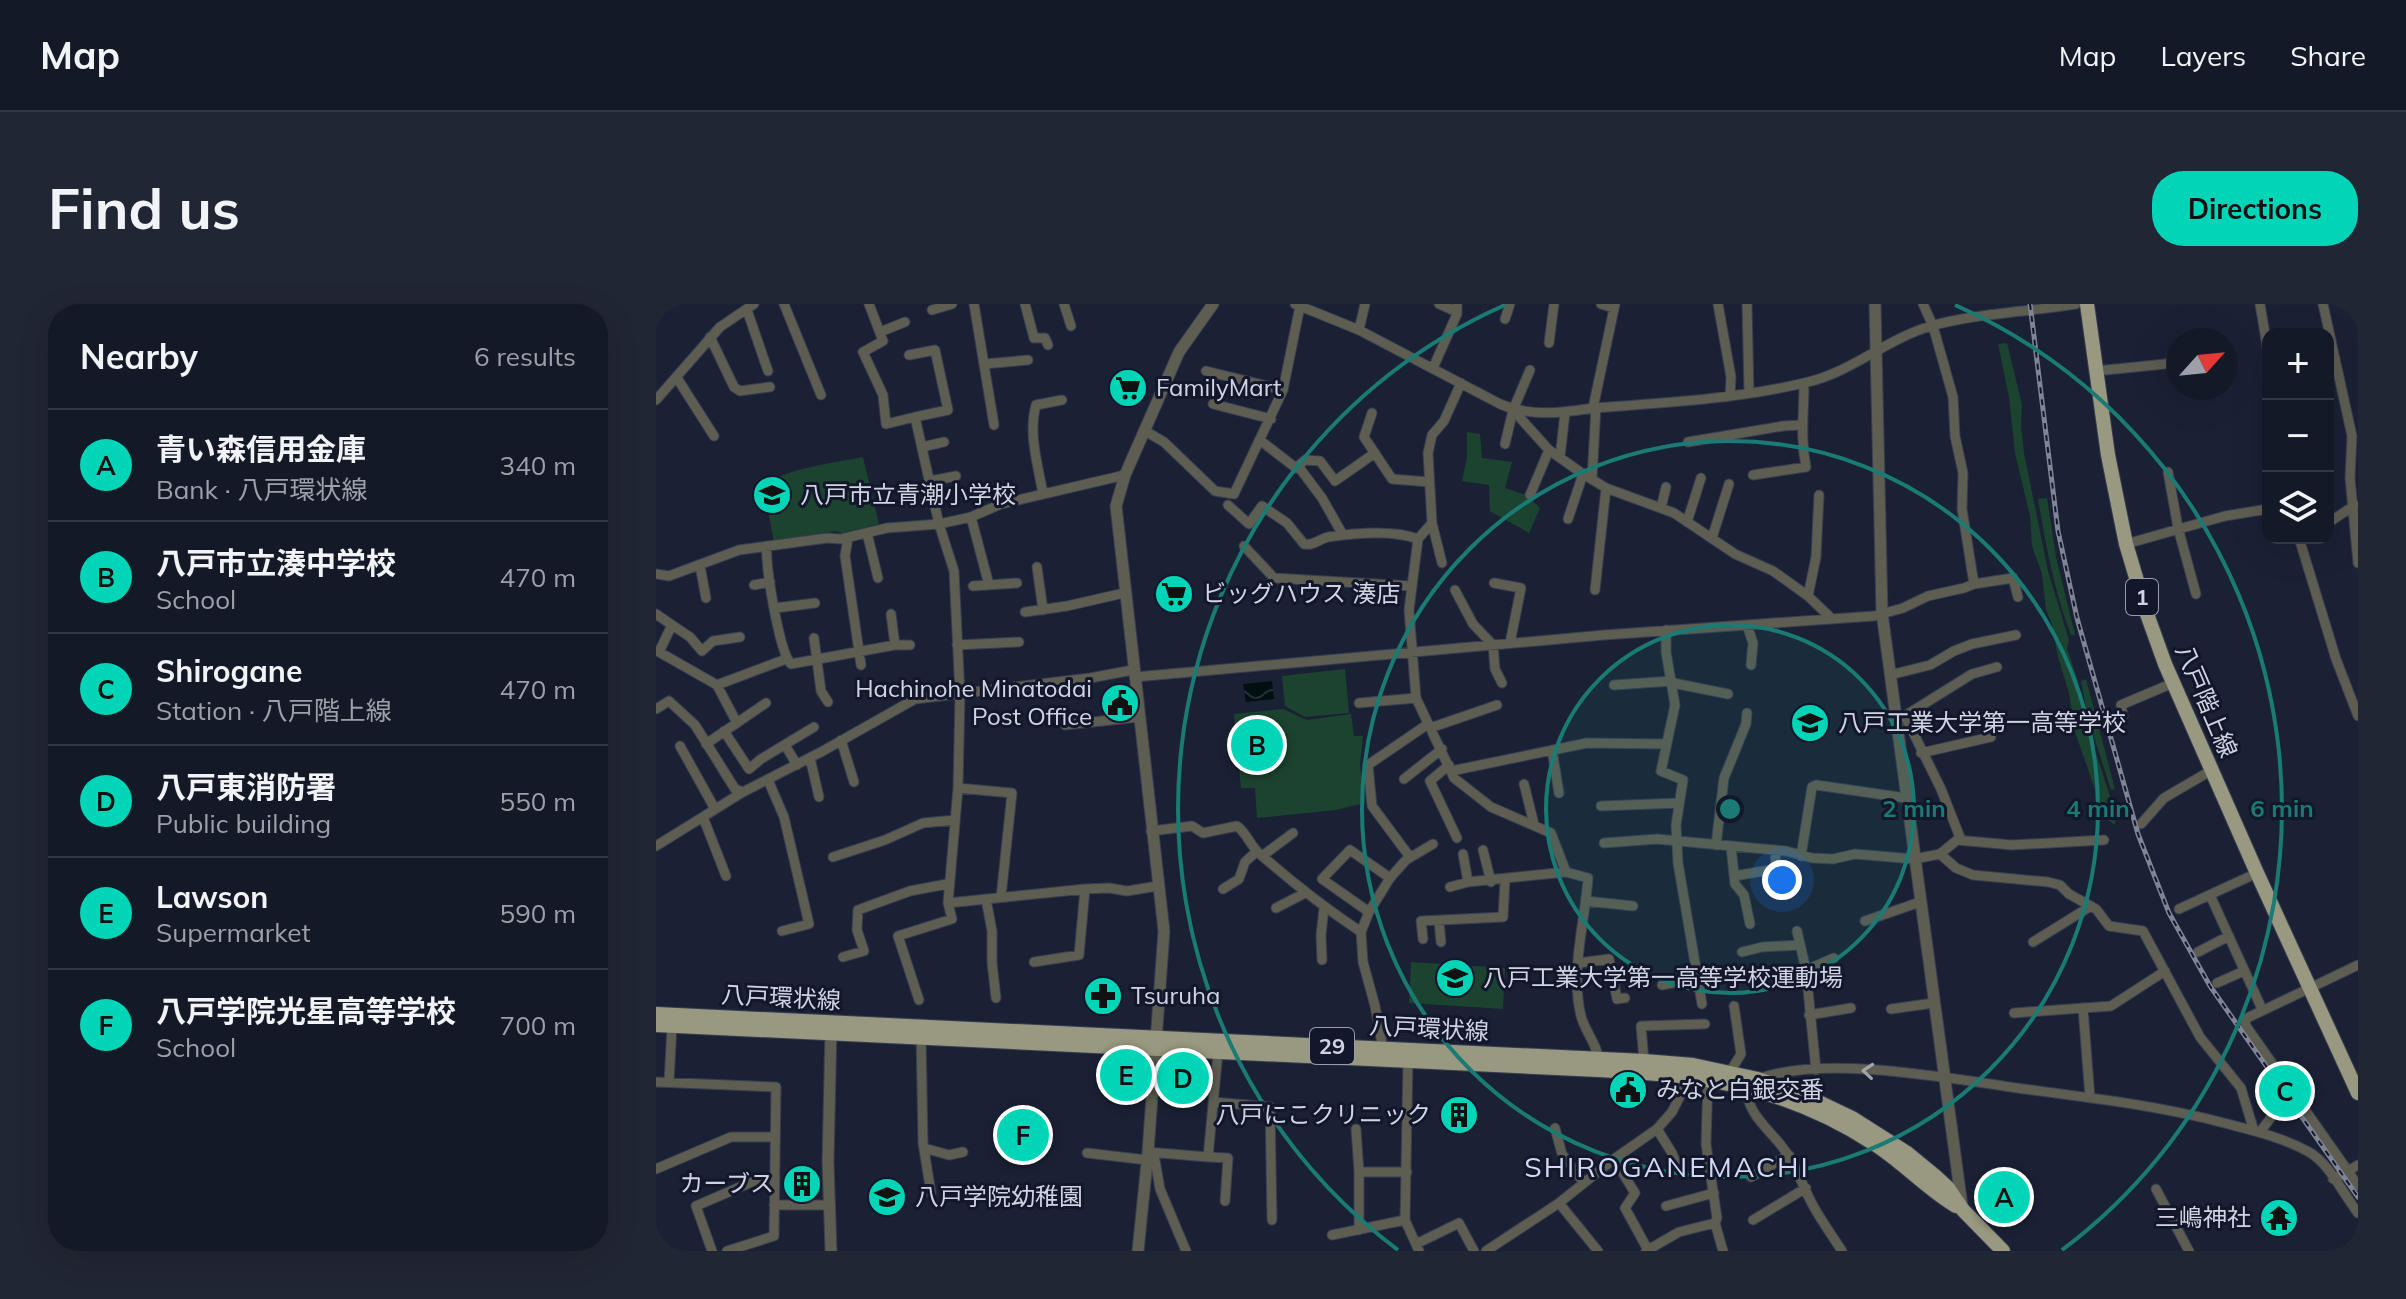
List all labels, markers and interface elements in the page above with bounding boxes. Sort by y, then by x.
text: Map [40,31,120,79]
text: Map [2059,38,2116,73]
text: Layers [2160,38,2246,73]
text: Share [2290,38,2366,73]
button: Directions [2152,171,2358,246]
text: Find us [48,173,240,243]
north arrow [2166,328,2238,400]
map controls [2262,328,2334,544]
button: + [2262,328,2334,400]
text: Nearby [80,335,198,378]
text: 6 results [474,340,576,373]
supermarket icon: FamilyMart [1107,367,1149,409]
place label: FamilyMart [1156,372,1281,402]
button: − [2262,400,2334,472]
text: 青い森信用金庫 [156,430,366,468]
text: A [96,449,116,482]
text: 340 m [500,449,576,482]
button: layers [2262,472,2334,544]
text: Bank · 八戸環状線 [156,473,367,506]
school or university icon: 八戸市立青潮小学校 [751,474,793,516]
place label: 八戸市立青潮小学校 [800,479,1016,509]
text: 八戸市立湊中学校 [156,544,396,582]
text: B [97,561,115,594]
text: 470 m [500,561,576,594]
supermarket icon: ビッグハウス 湊店 [1153,573,1195,615]
place label: ビッグハウス 湊店 [1202,578,1400,608]
road number: 1 [2126,579,2158,615]
text: School [156,583,236,616]
street label: 八戸階上線 [2170,640,2244,762]
text: Shirogane [156,652,302,690]
text: C [97,673,115,706]
text: 470 m [500,673,576,706]
place label: Hachinohe Minatodai Post Office [855,673,1092,731]
public building icon: Hachinohe Minatodai Post Office [1099,682,1141,724]
text: Station · 八戸階上線 [156,694,392,727]
school or university icon: 八戸工業大学第一高等学校 [1789,702,1831,744]
place label: 八戸工業大学第一高等学校 [1838,707,2126,737]
pin: B [1231,715,1283,775]
text: 八戸東消防署 [156,768,336,806]
text: D [96,785,116,818]
text: 550 m [500,785,576,818]
text: 2 min [1882,793,1946,823]
text: 4 min [2066,793,2130,823]
text: 6 min [2250,793,2314,823]
centre of rings [1716,795,1744,823]
text: Public building [156,807,331,840]
your location [1762,860,1802,900]
text: Lawson [156,878,268,916]
text: E [98,897,114,930]
text: 590 m [500,897,576,930]
text: Supermarket [156,916,311,949]
school or university icon: 八戸工業大学第一高等学校運動場 [1434,957,1476,999]
place label: 八戸工業大学第一高等学校運動場 [1483,962,1843,992]
pharmacy icon: Tsuruha [1082,975,1124,1017]
street label: 八戸環状線 [720,979,842,1015]
place label: Tsuruha [1131,980,1220,1010]
text: 八戸学院光星高等学校 [156,992,456,1030]
text: F [99,1009,113,1042]
text: 700 m [500,1009,576,1042]
street label: 八戸環状線 [1368,1010,1490,1046]
road number: 29 [1310,1028,1354,1064]
text: School [156,1031,236,1064]
pin: E [1100,1045,1152,1105]
pin: D [1157,1048,1209,1108]
pin: C [2259,1061,2311,1121]
one-way arrow [1861,1063,1874,1080]
public building icon: みなと白銀交番 [1607,1069,1649,1111]
place label: みなと白銀交番 [1656,1074,1824,1104]
building icon: 八戸にこクリニック [1438,1094,1480,1136]
place label: 八戸にこクリニック [1215,1099,1431,1129]
pin: F [997,1105,1049,1165]
district label: SHIROGANEMACHI [1524,1149,1810,1184]
building icon: カーブス [781,1163,823,1205]
pin: A [1978,1167,2030,1227]
place label: カーブス [679,1168,774,1198]
school or university icon: 八戸学院幼稚園 [866,1176,908,1218]
place label: 八戸学院幼稚園 [915,1181,1083,1211]
temple icon: 三嶋神社 [2258,1197,2300,1239]
place label: 三嶋神社 [2155,1202,2251,1232]

